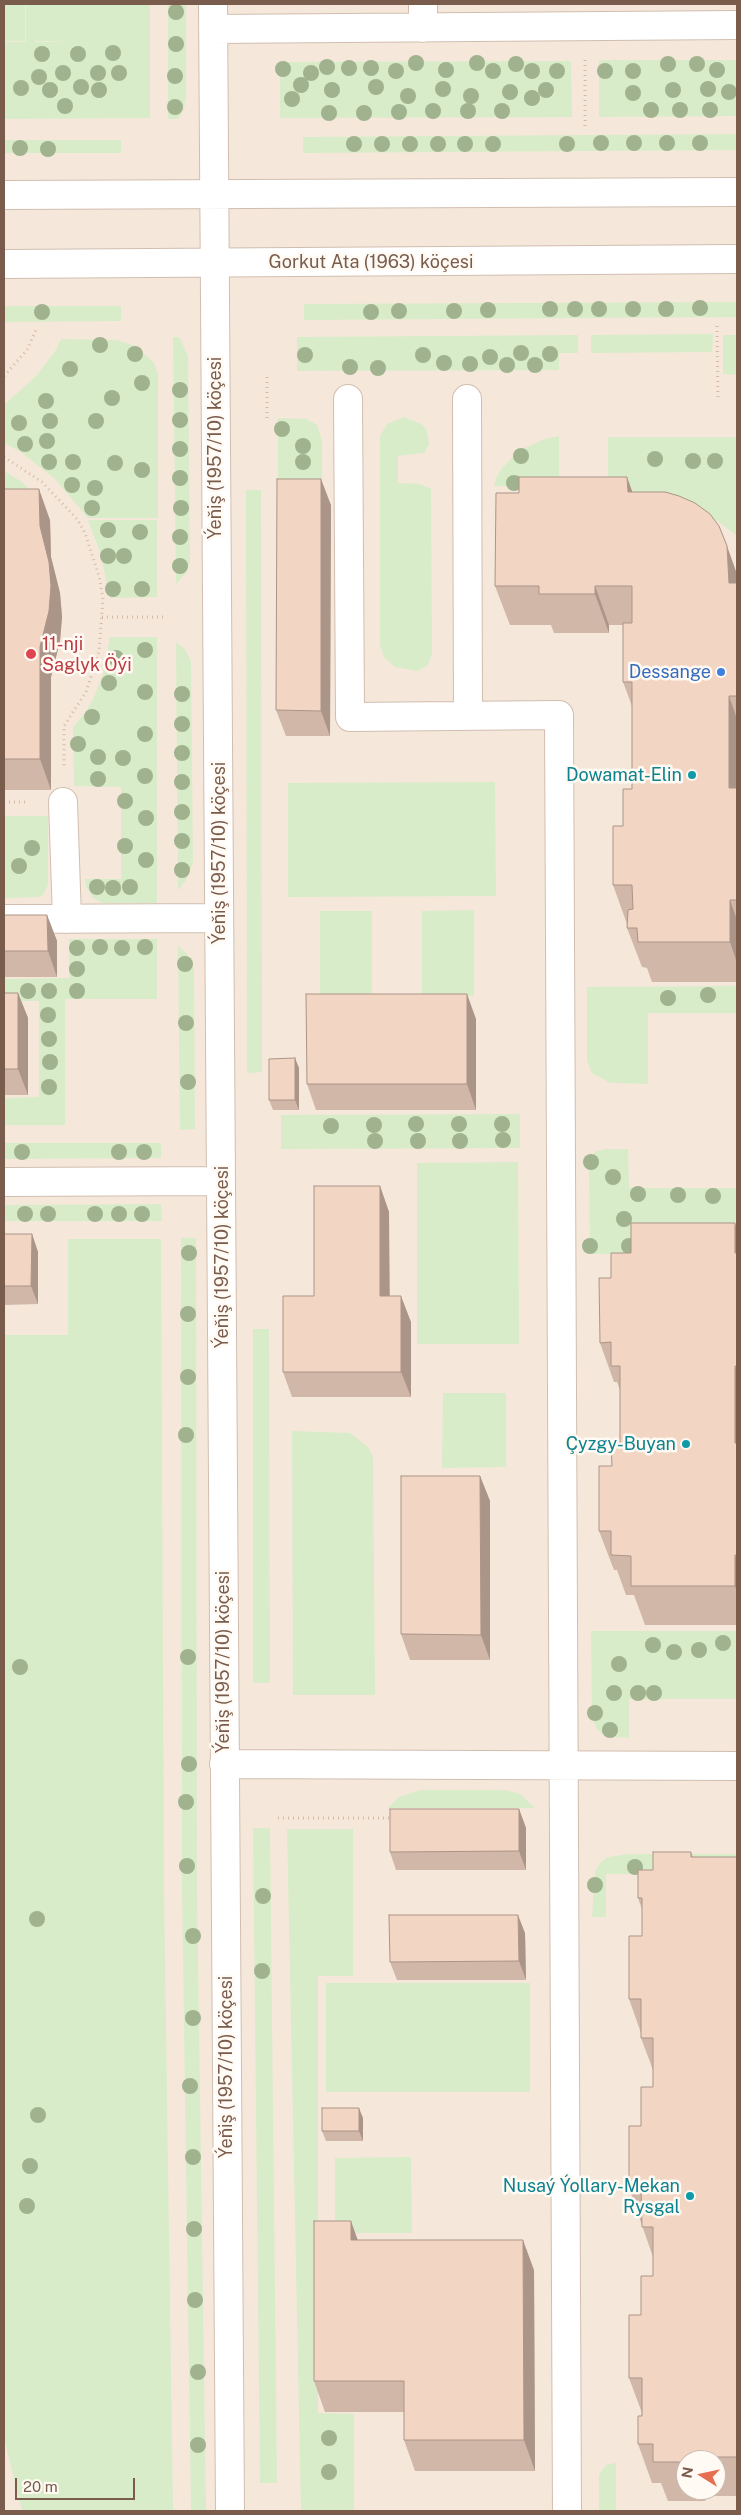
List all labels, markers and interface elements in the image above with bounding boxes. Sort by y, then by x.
street label: Gorkut Ata (1963) köçesi [269,251,473,273]
street label: Ýeňiş (1957/10) köçesi [204,357,226,539]
place label: 11-nji Saglyk Öýi [42,633,132,676]
marker: 11-nji Saglyk Öýi [24,647,38,661]
place label: Dessange [629,661,711,683]
marker: Dessange [715,666,727,678]
street label: Ýeňiş (1957/10) köçesi [208,762,230,944]
place label: Dowamat-Elin [566,764,682,786]
marker: Dowamat-Elin [686,769,698,781]
street label: Ýeňiş (1957/10) köçesi [211,1166,233,1348]
place label: Çyzgy-Buyan [566,1433,676,1455]
marker: Çyzgy-Buyan [680,1438,692,1450]
street label: Ýeňiş (1957/10) köçesi [212,1571,234,1753]
street label: Ýeňiş (1957/10) köçesi [215,1976,237,2158]
place label: Nusaý Ýollary-Mekan Rysgal [503,2175,680,2218]
marker: Nusaý Ýollary-Mekan Rysgal [684,2190,696,2202]
north arrow [676,2450,726,2500]
text: N [678,2466,696,2479]
scale bar [18,2468,138,2500]
text: 20 m [23,2478,58,2495]

